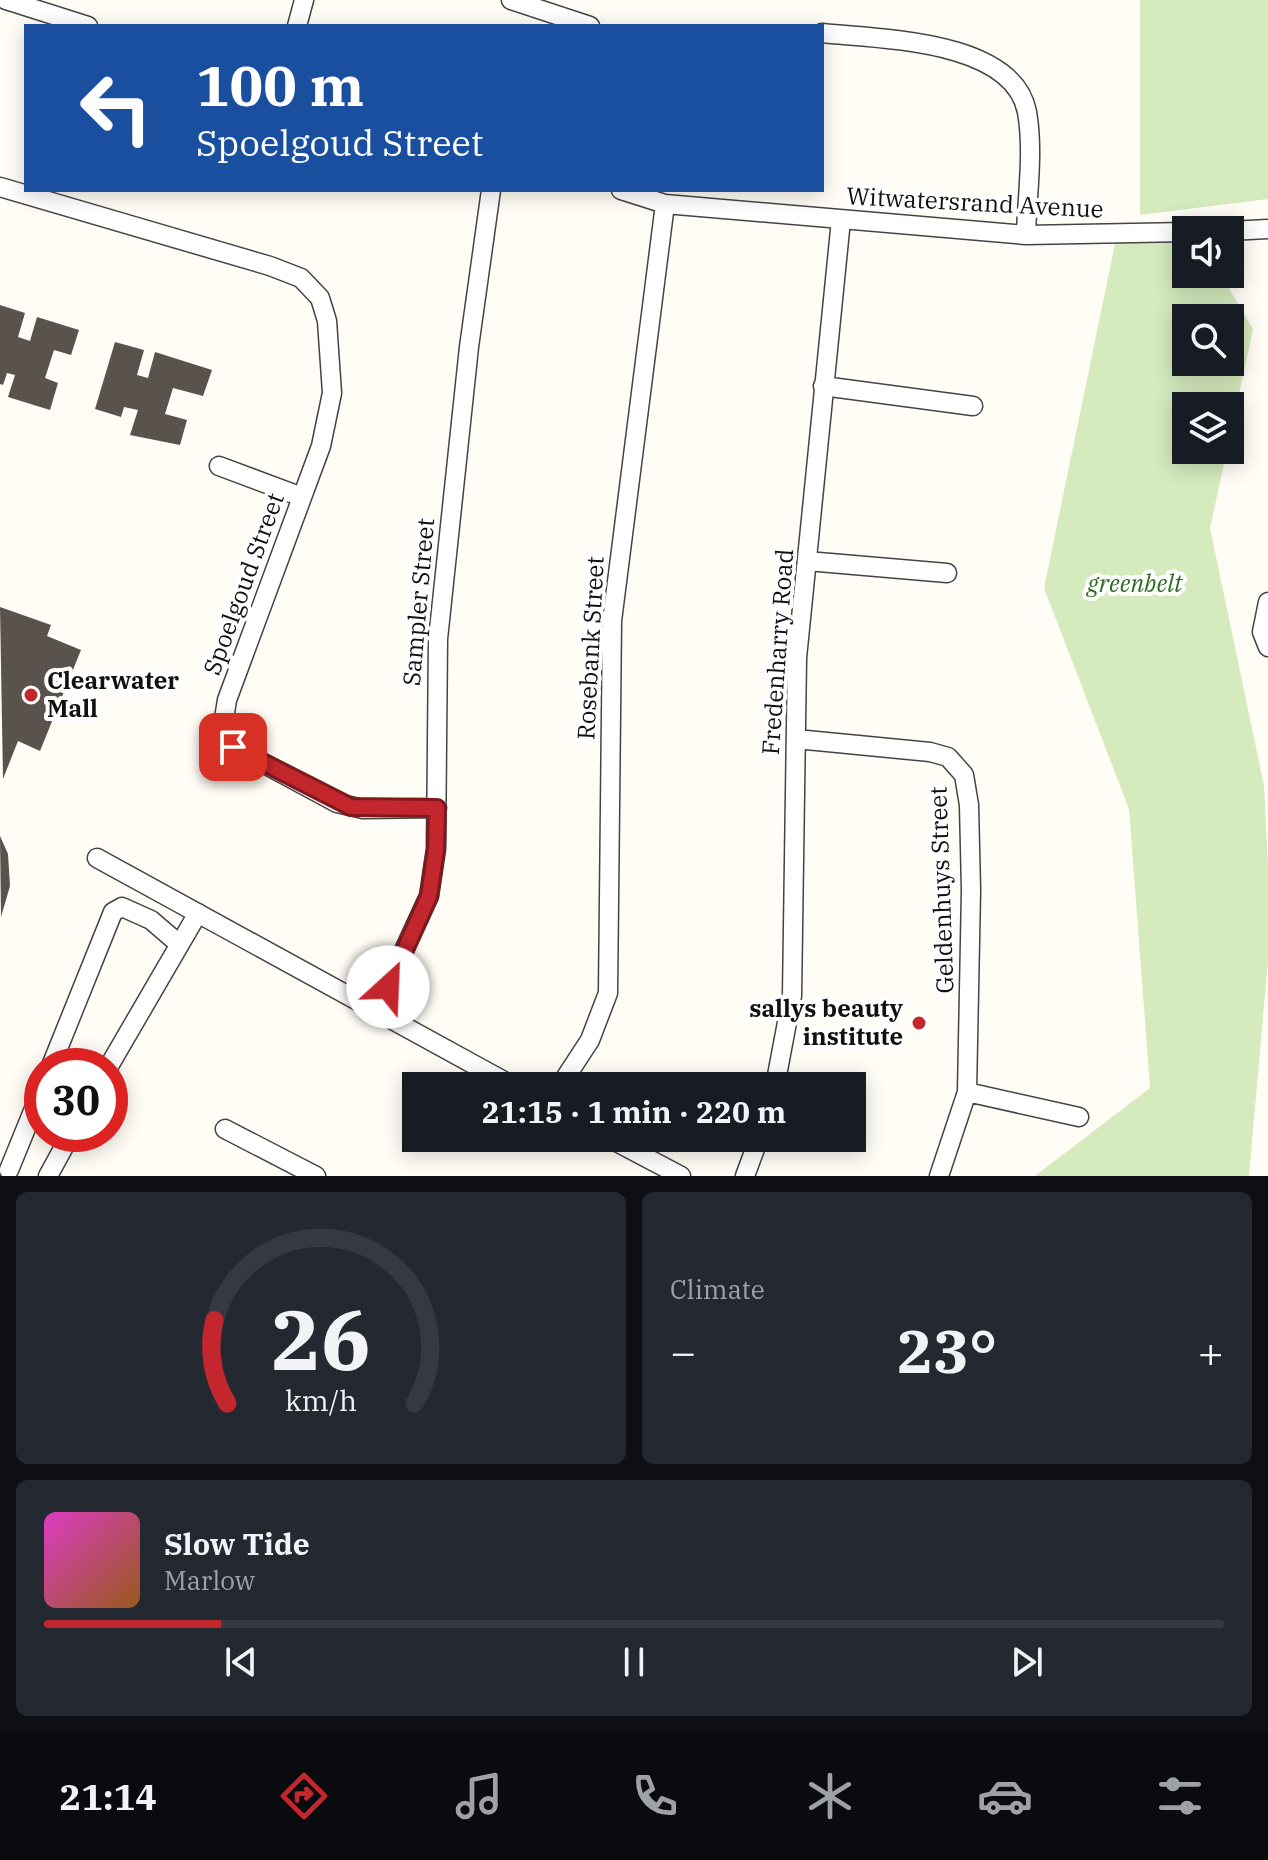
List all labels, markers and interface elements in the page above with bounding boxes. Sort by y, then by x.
text: 100 m [196,49,364,121]
icon: left [64,56,168,160]
text: Spoelgoud Street [196,119,484,166]
street label: Witwatersrand Avenue [846,179,1104,225]
map controls [1172,216,1244,464]
button: sound [1172,216,1244,288]
button: search [1172,304,1244,376]
button: layers [1172,392,1244,464]
street label: Spoelgoud Street [195,488,291,679]
street label: Sampler Street [395,517,441,687]
street label: Fredenharry Road [754,548,800,756]
street label: Rosebank Street [569,555,611,741]
park label: greenbelt [1086,567,1184,599]
place label: Clearwater Mall [47,664,179,724]
marker: Clearwater Mall [22,686,40,704]
pin [199,713,267,781]
icon: arrive [211,725,255,769]
street label: Geldenhuys Street [921,786,961,994]
position arrow [346,945,430,1029]
place label: sallys beauty institute [749,992,903,1052]
marker: sallys beauty institute [910,1014,928,1032]
speed limit sign: 30 [24,1048,128,1152]
text: 21:15 · 1 min · 220 m [482,1092,786,1131]
text: Climate [670,1272,765,1306]
text: 26 [271,1285,371,1393]
text: 23° [897,1311,997,1390]
text: − [670,1323,696,1380]
text: + [1198,1323,1224,1380]
text: km/h [285,1382,357,1419]
text: Slow Tide [164,1524,310,1563]
text: Marlow [164,1563,255,1597]
icon: previous [219,1640,263,1684]
icon: pause [612,1640,656,1684]
icon: next [1005,1640,1049,1684]
icon: directions [276,1768,332,1824]
icon: music [451,1768,507,1824]
icon: phone [627,1768,683,1824]
icon: climate [802,1768,858,1824]
icon: car [977,1768,1033,1824]
icon: filters [1152,1768,1208,1824]
text: 21:14 [60,1773,157,1820]

